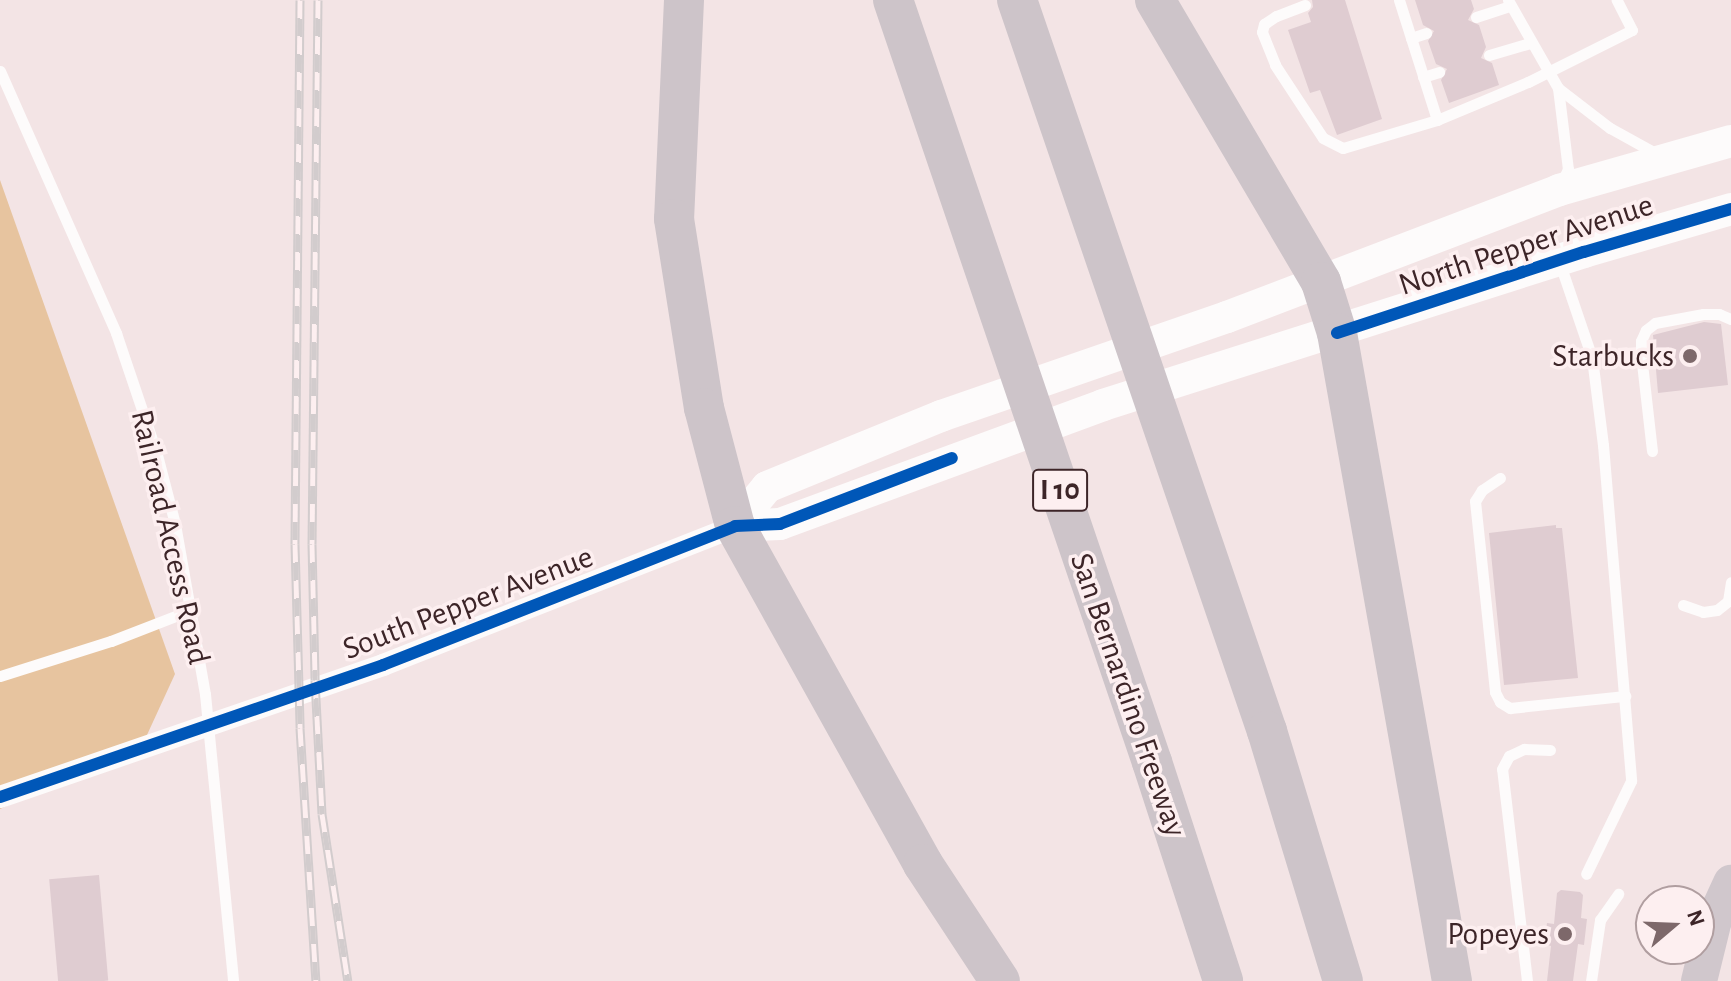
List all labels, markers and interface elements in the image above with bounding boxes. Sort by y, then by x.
street label: North Pepper Avenue [1394,186,1658,304]
place label: Starbucks [1552,337,1674,375]
marker: Starbucks [1681,347,1699,365]
street label: Railroad Access Road [122,406,218,668]
road number: I 10 [1032,464,1088,516]
street label: South Pepper Avenue [337,538,599,668]
street label: San Bernardino Freeway [1061,548,1195,842]
north arrow [1635,885,1715,965]
text: N [1683,907,1709,929]
place label: Popeyes [1447,915,1549,953]
marker: Popeyes [1556,925,1574,943]

